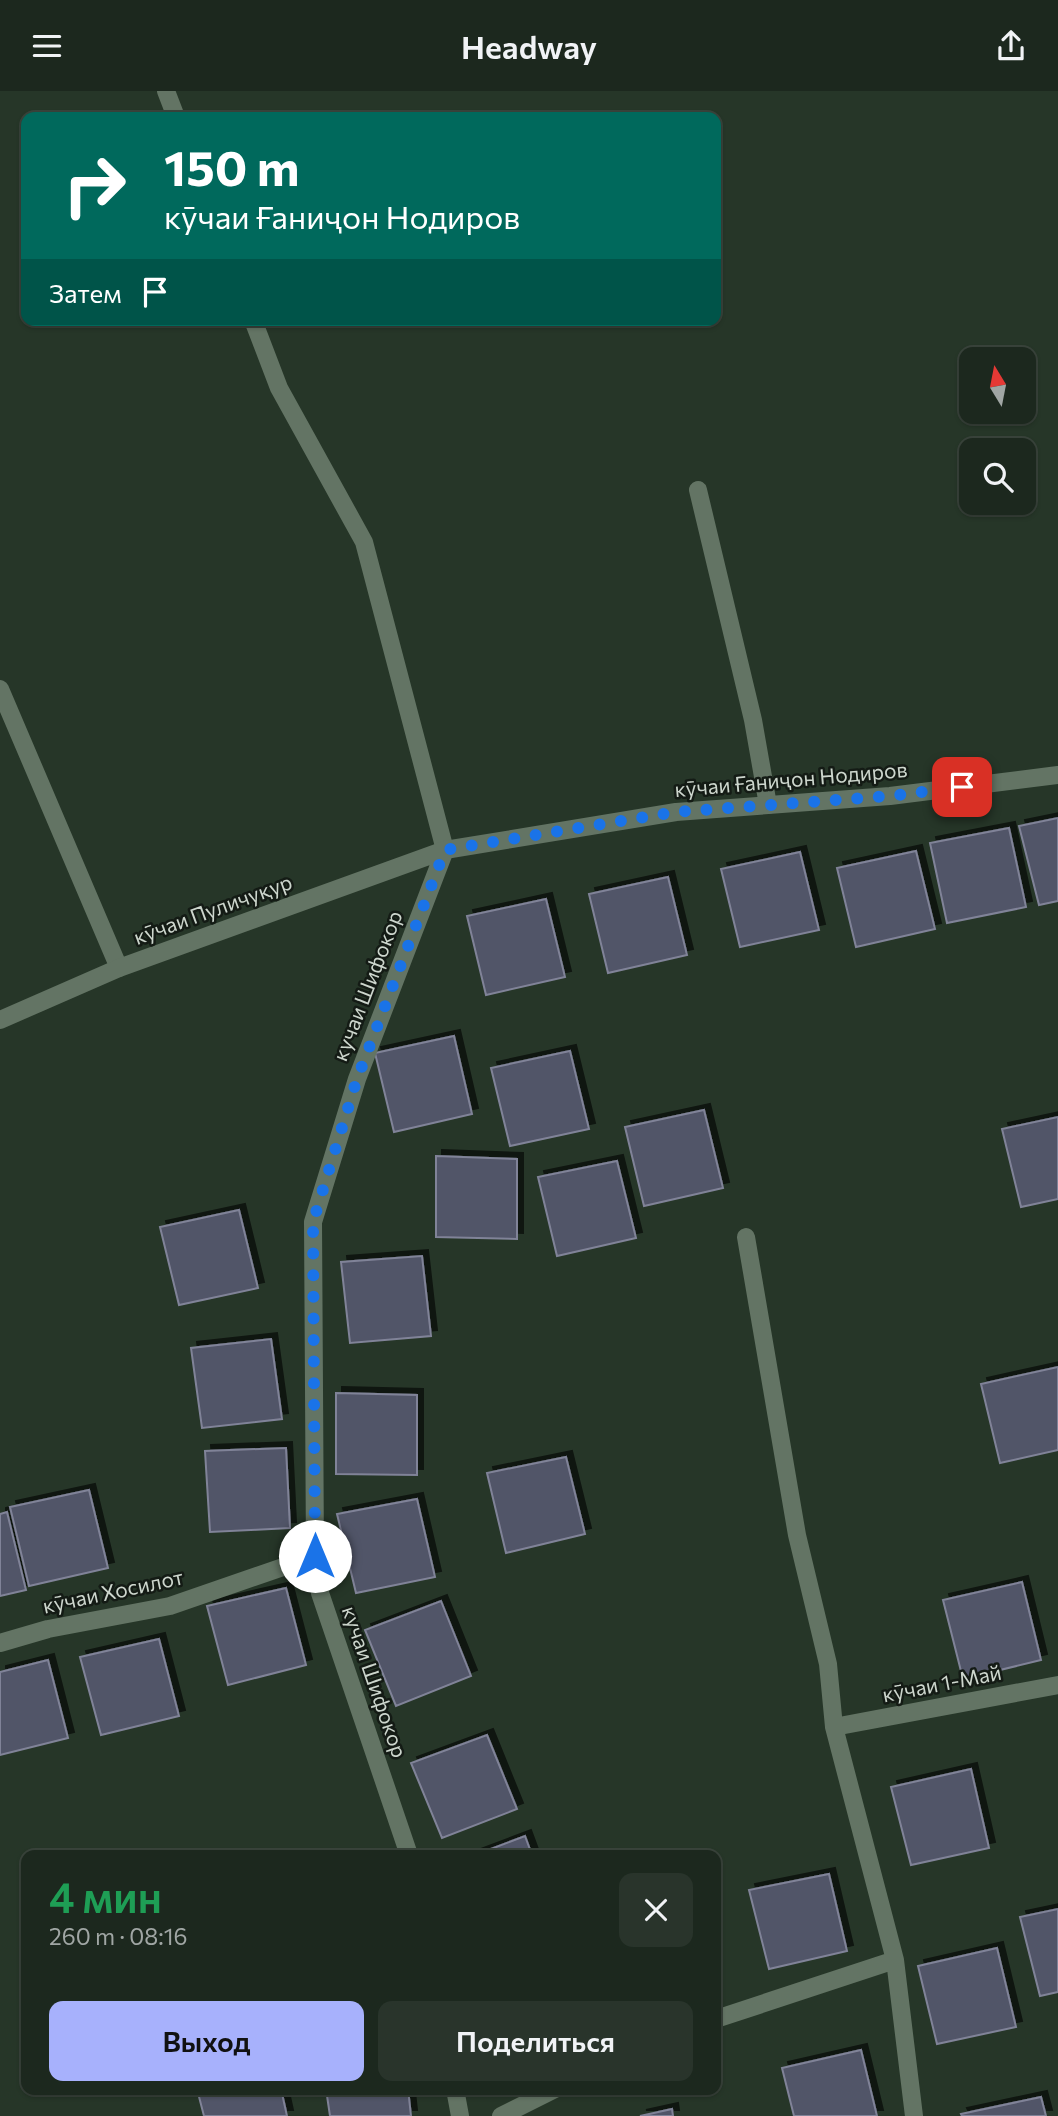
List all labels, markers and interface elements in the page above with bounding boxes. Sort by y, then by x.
text: Headway [461,26,597,66]
icon: menu [28,27,66,65]
icon: share [992,27,1030,65]
text: 150 m [164,136,299,196]
icon: right [49,140,140,231]
text: кӯчаи Ғаниҷон Нодиров [164,196,520,236]
icon: arrive [136,273,174,311]
text: Затем [49,277,122,308]
north arrow [959,347,1036,423]
map controls [959,347,1036,515]
button: search [959,438,1036,515]
street label: кӯчаи Ғаниҷон Нодиров [673,756,908,801]
pin [932,757,992,817]
icon: arrive [943,768,981,806]
street label: кӯчаи Пуличуқур [130,868,295,949]
street label: кучаи Шифокор [326,907,407,1064]
position arrow [278,1519,352,1593]
street label: кӯчаи Хосилот [40,1563,185,1618]
street label: кучаи Шифокор [338,1602,413,1761]
street label: кӯчаи 1-Май [880,1659,1003,1706]
text: 4 мин [49,1870,162,1922]
button: close [619,1873,693,1947]
text: 260 m · 08:16 [49,1922,188,1950]
button: Выход [49,2001,364,2081]
button: Поделиться [378,2001,693,2081]

